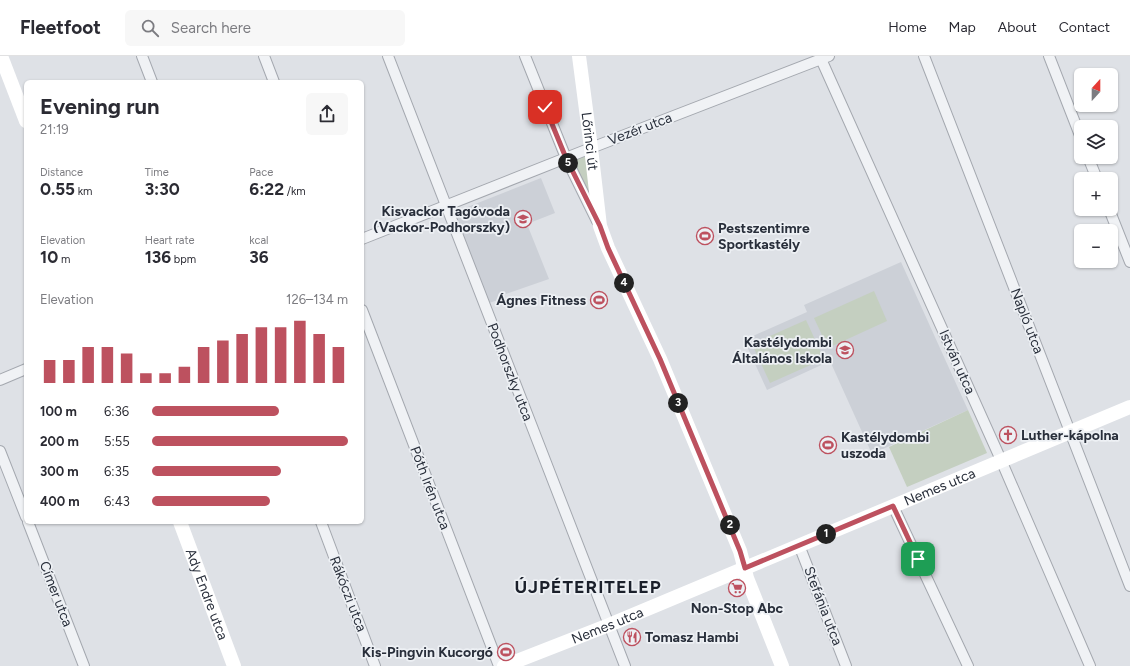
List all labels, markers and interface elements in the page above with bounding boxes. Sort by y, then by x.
search box [125,10,405,46]
text: Fleetfoot [20,16,101,39]
icon: search [139,17,161,39]
text: Search here [171,19,251,37]
text: Home [888,19,927,36]
text: Map [949,19,976,36]
text: About [998,19,1037,36]
text: Contact [1059,19,1110,36]
north arrow [1074,68,1118,112]
map controls [1074,68,1118,268]
pin [528,90,562,124]
text: Evening run [40,93,160,120]
button: share [306,93,348,135]
icon: check [534,96,556,118]
street label: Vezér utca [606,109,674,149]
street label: Lőrinci út [578,111,602,171]
button: layers [1074,120,1118,164]
text: 21:19 [40,122,69,137]
pin: 5 [558,153,578,173]
text: 5 [565,156,571,169]
text: Distance [40,166,83,179]
text: Time [145,166,169,179]
text: Pace [249,166,273,179]
button: + [1074,172,1118,216]
text: 0.55 [40,179,75,199]
text: 3:30 [145,179,180,199]
text: 6:22 [249,179,284,199]
text: km [75,185,92,198]
text: /km [284,185,306,198]
place label: Kisvackor Tagóvoda (Vackor-Podhorszky) [373,203,510,236]
school or university icon: Kisvackor Tagóvoda (Vackor-Podhorszky) [513,209,533,229]
place label: Pestszentimre Sportkastély [718,220,810,253]
button: − [1074,224,1118,268]
sports icon: Pestszentimre Sportkastély [695,226,715,246]
text: Elevation [40,234,85,247]
text: Heart rate [145,234,195,247]
text: kcal [249,234,269,247]
text: 10 [40,247,58,267]
text: 136 [145,247,171,267]
text: 36 [249,247,269,267]
text: m [58,253,70,266]
text: bpm [171,253,196,266]
pin: 4 [614,273,634,293]
text: 4 [621,276,627,289]
street label: Napló utca [1007,286,1047,356]
sports icon: Ágnes Fitness [589,290,609,310]
text: Elevation [40,292,93,307]
text: 126–134 m [286,292,348,307]
place label: Ágnes Fitness [496,292,586,309]
street label: Podhorszky utca [483,321,537,423]
street label: István utca [935,327,979,397]
place label: Kastélydombi Általános Iskola [732,334,832,367]
school or university icon: Kastélydombi Általános Iskola [835,340,855,360]
pin: 3 [668,393,688,413]
text: 3 [675,396,681,409]
text: 100 m [40,404,77,419]
text: 6:36 [104,404,129,419]
church icon: Luther-kápolna [998,425,1018,445]
place label: Luther-kápolna [1021,427,1119,444]
place label: Kastélydombi uszoda [841,429,929,462]
text: 200 m [40,434,79,449]
text: 5:55 [104,434,130,449]
sports icon: Kastélydombi uszoda [818,435,838,455]
street label: Póth Irén utca [406,444,454,532]
text: 300 m [40,464,79,479]
text: 6:35 [104,464,129,479]
street label: Nemes utca [901,464,978,509]
text: 400 m [40,494,80,509]
text: 6:43 [104,494,130,509]
pin: 2 [720,515,740,535]
text: 2 [727,518,733,531]
pin: 1 [816,524,836,544]
text: 1 [824,527,828,540]
pin [901,542,935,576]
street label: Ady Endre utca [182,546,232,642]
icon: arrive [907,548,929,570]
street label: Rákóczi utca [326,554,370,634]
street label: Címer utca [36,559,76,629]
street label: Stefánia utca [800,564,846,648]
district label: ÚJPÉTERITELEP [514,576,662,598]
supermarket icon: Non-Stop Abc [727,578,747,598]
place label: Non-Stop Abc [691,600,784,617]
street label: Nemes utca [569,603,646,647]
restaurant icon: Tomasz Hambi [622,627,642,647]
place label: Tomasz Hambi [645,629,739,646]
sports icon: Kis-Pingvin Kucorgó [496,642,516,662]
place label: Kis-Pingvin Kucorgó [362,644,493,661]

